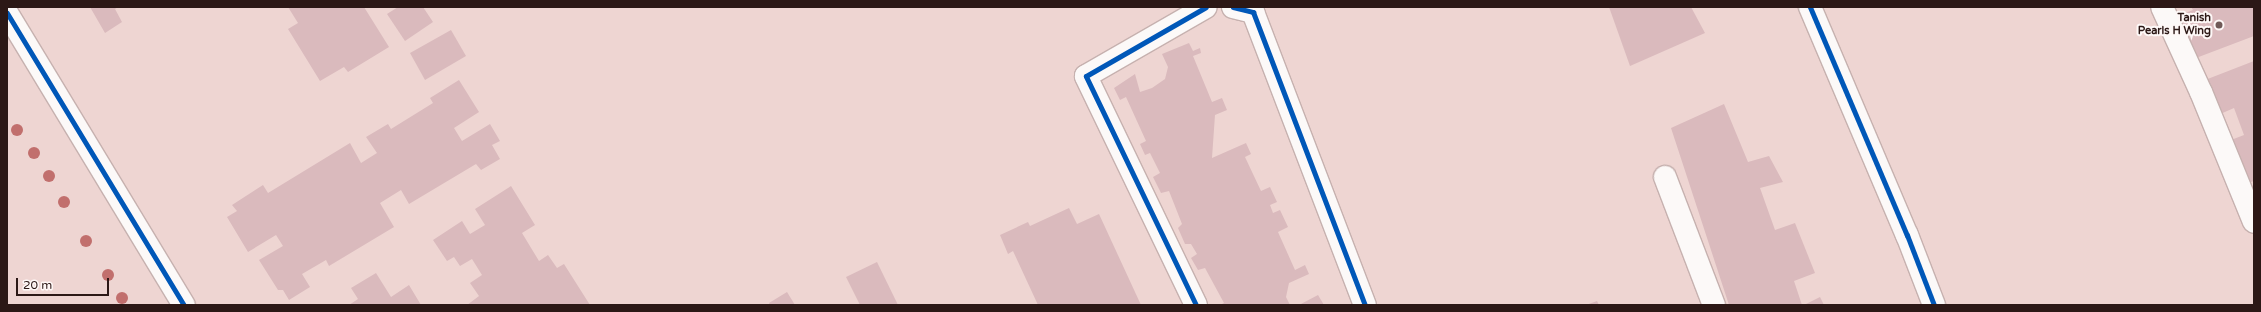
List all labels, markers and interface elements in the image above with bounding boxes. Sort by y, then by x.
place label: Tanish Pearls H Wing [2138,12,2211,38]
marker: Tanish Pearls H Wing [2214,20,2224,30]
scale bar [18,270,111,296]
text: 20 m [23,278,52,292]

